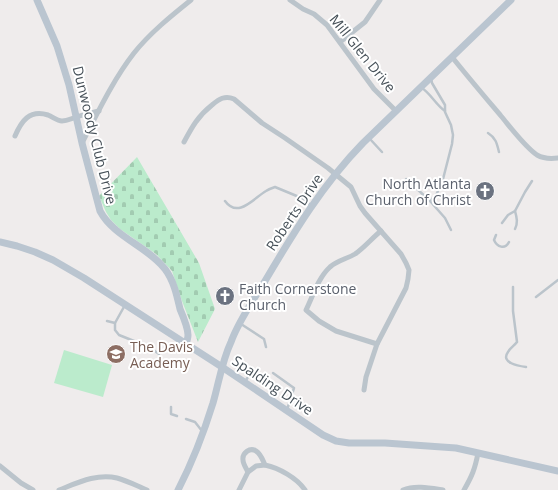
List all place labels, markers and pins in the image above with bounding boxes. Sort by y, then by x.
place label: North Atlanta Church of Christ [365,174,471,209]
church icon: North Atlanta Church of Christ [474,180,496,202]
place label: Faith Cornerstone Church [239,279,357,314]
church icon: Faith Cornerstone Church [214,285,236,307]
place label: The Davis Academy [130,337,193,372]
school or university icon: The Davis Academy [105,343,127,365]

